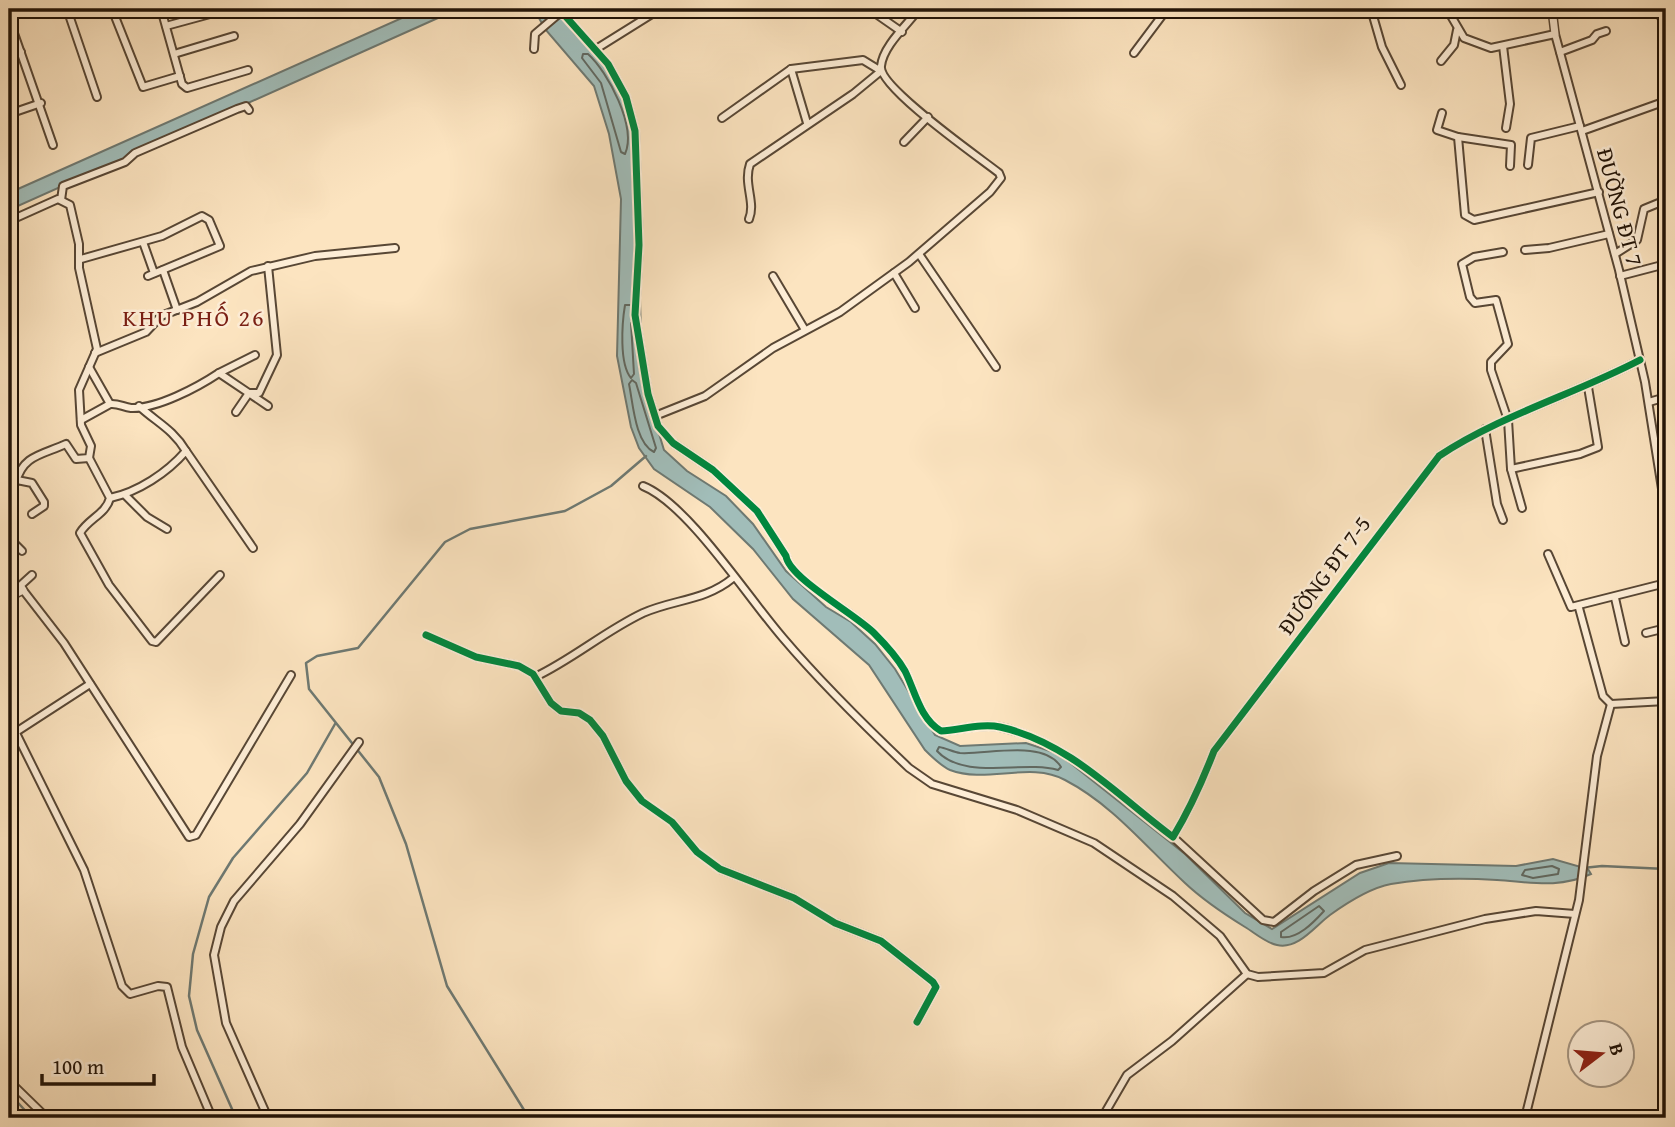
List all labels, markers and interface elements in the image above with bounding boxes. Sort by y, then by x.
street label: ĐƯỜNG ĐT 7 [1589,144,1652,269]
district label: KHU PHỐ 26 [122,300,266,335]
street label: ĐƯỜNG ĐT 7-5 [1269,508,1378,641]
north arrow [1566,1018,1636,1088]
text: B [1602,1040,1632,1059]
scale bar [42,1043,154,1087]
text: 100 m [52,1051,104,1082]

